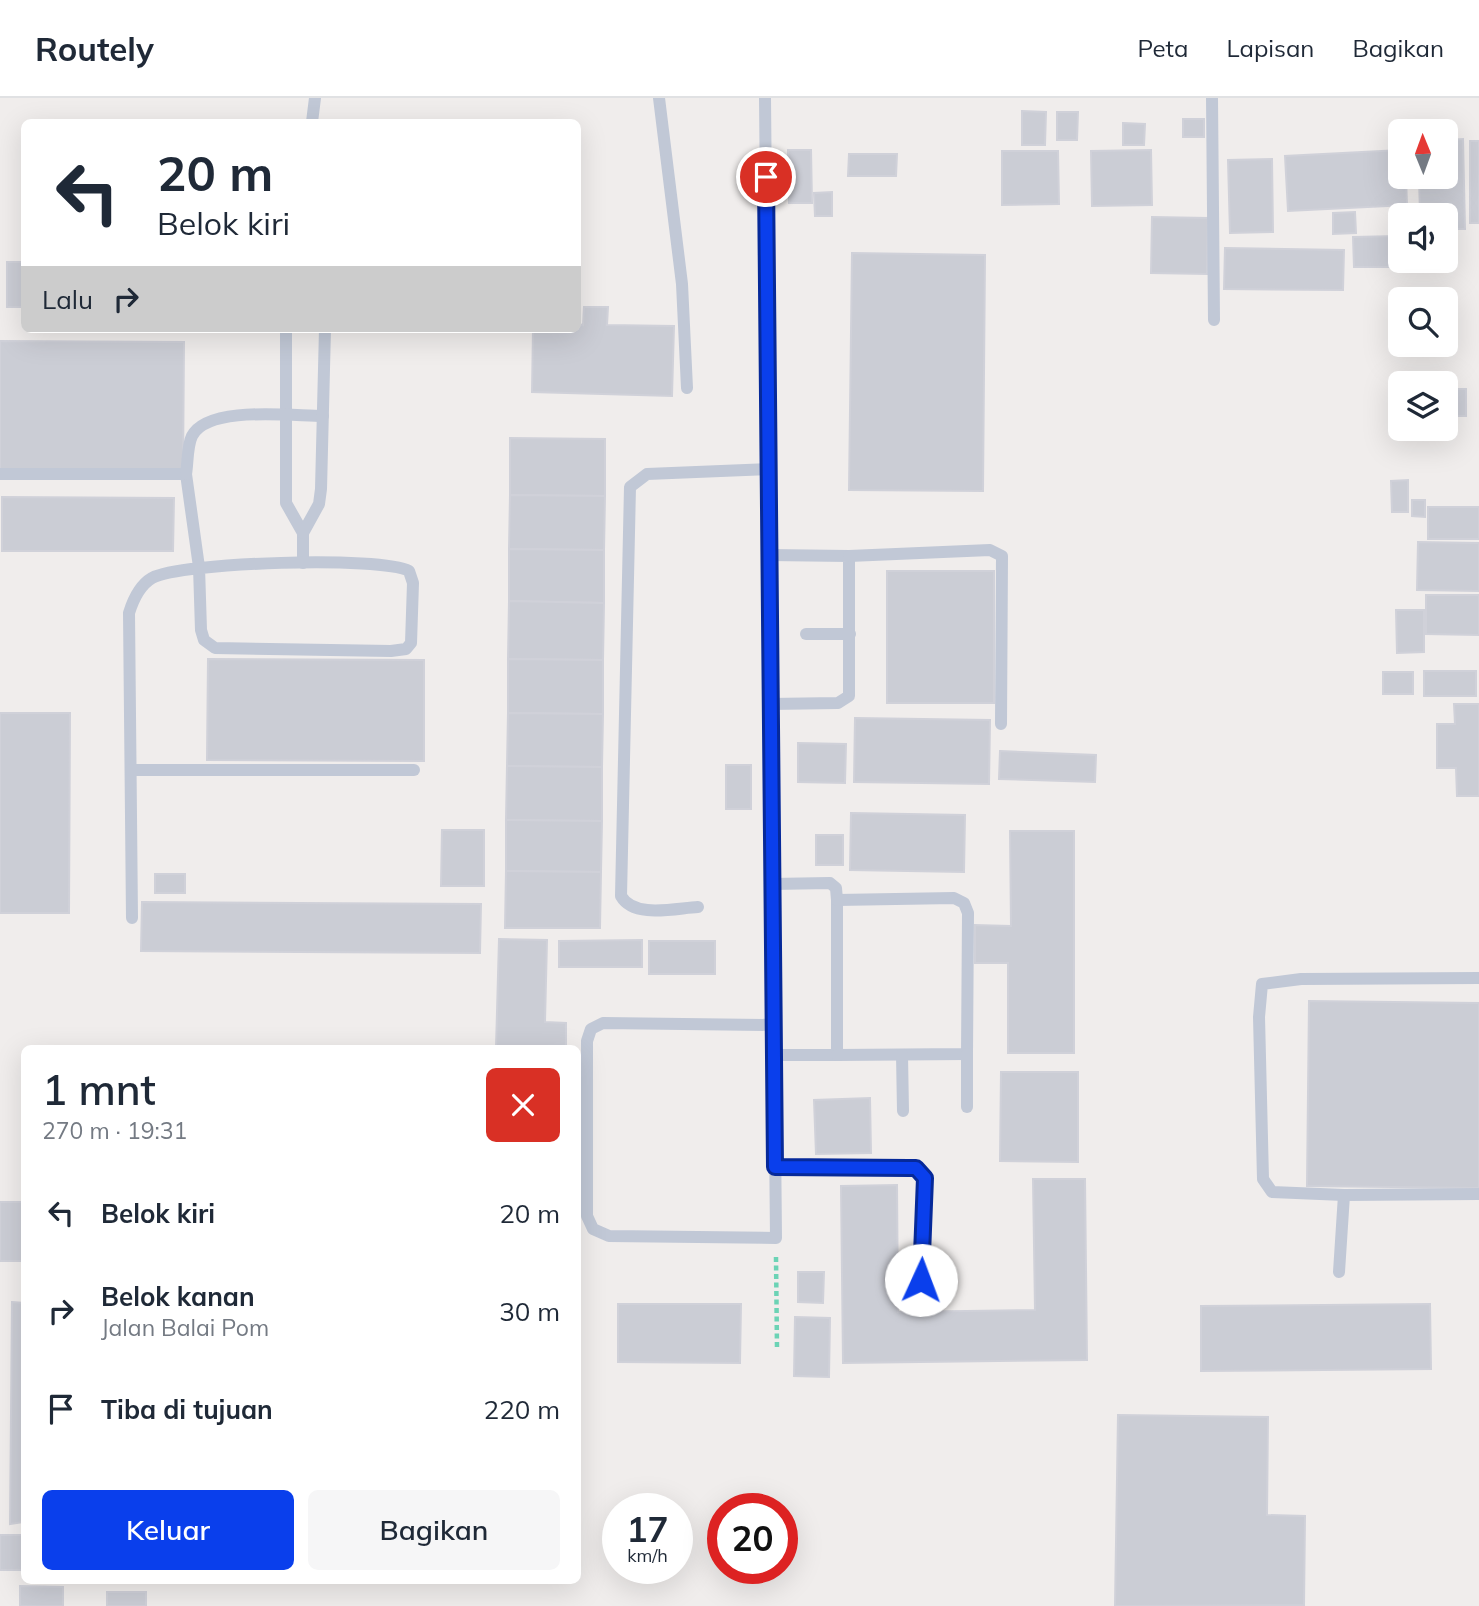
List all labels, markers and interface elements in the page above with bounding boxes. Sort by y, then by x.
text: Routely [35,28,154,69]
text: Peta [1137,33,1188,63]
text: Lapisan [1226,33,1314,63]
text: Bagikan [1352,33,1444,63]
north arrow [1388,119,1458,189]
map controls [1388,119,1458,441]
text: 20 m [157,142,273,203]
icon: left [42,147,133,238]
pin [736,147,796,207]
icon: arrive [747,158,785,196]
text: Belok kiri [157,203,290,243]
button: sound [1388,203,1458,273]
icon: right [107,280,145,318]
text: Lalu [42,283,93,316]
button: search [1388,287,1458,357]
button: layers [1388,371,1458,441]
text: 1 mnt [42,1063,156,1116]
button: close [486,1068,560,1142]
text: 270 m · 19:31 [42,1116,187,1145]
icon: left [42,1194,80,1232]
text: Belok kiri [101,1197,215,1230]
text: 20 m [499,1197,560,1230]
position arrow [884,1243,958,1317]
text: Belok kanan [101,1280,255,1313]
icon: right [42,1292,80,1330]
text: 30 m [499,1295,560,1328]
text: Jalan Balai Pom [101,1313,269,1342]
icon: arrive [42,1390,80,1428]
text: Tiba di tujuan [101,1393,273,1426]
text: 220 m [484,1393,560,1426]
button: Keluar [42,1490,294,1570]
button: Bagikan [308,1490,560,1570]
speed limit sign: 20 [707,1493,798,1584]
text: 17 [626,1507,669,1551]
text: km/h [627,1544,668,1567]

